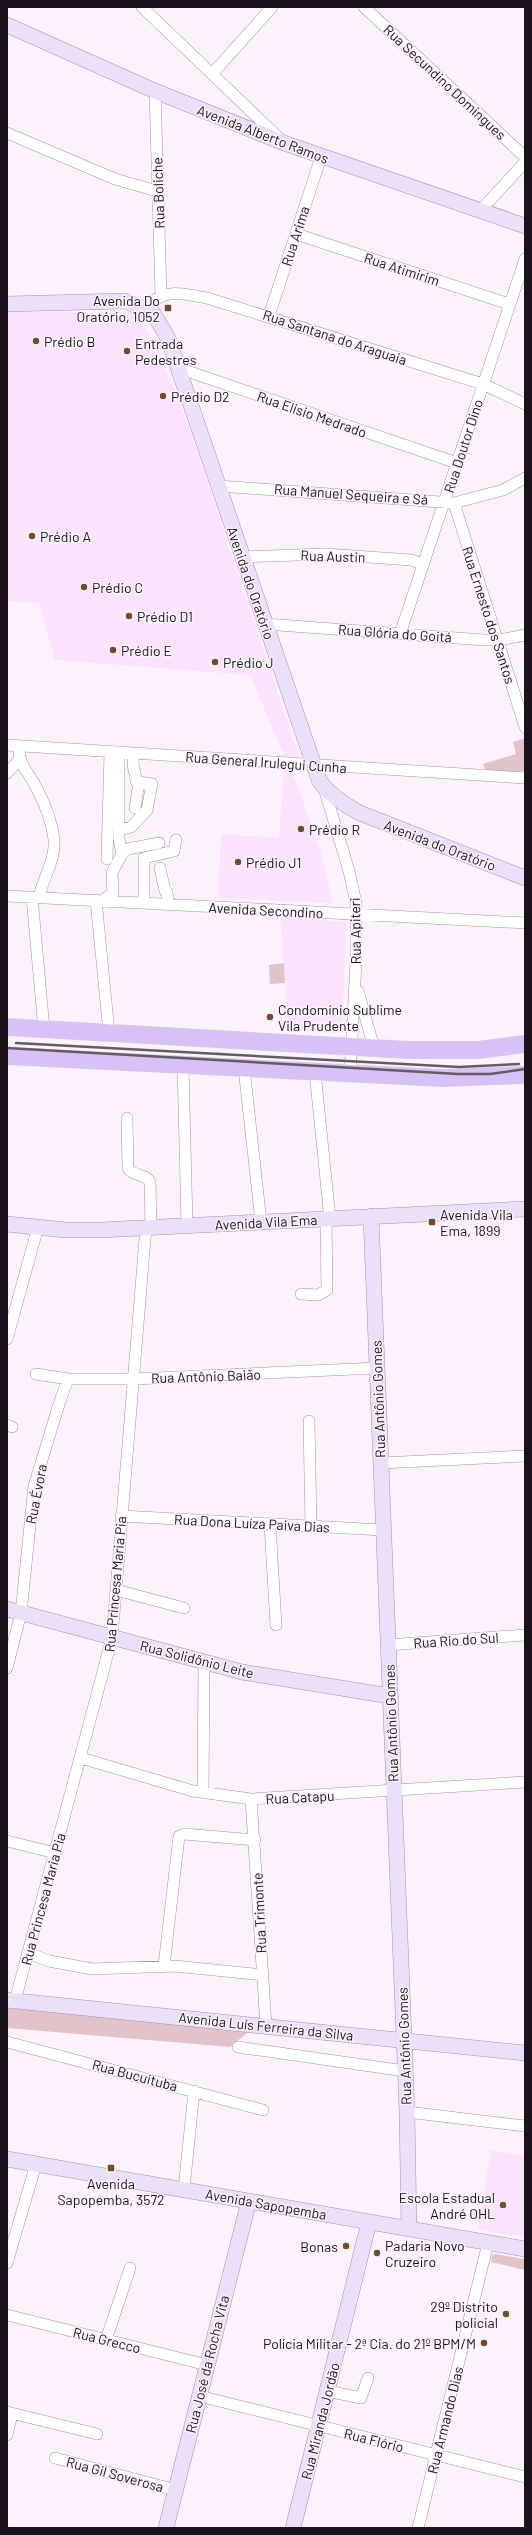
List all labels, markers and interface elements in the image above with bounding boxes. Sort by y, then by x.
street label: Rua Secundino Domingues [380,21,510,143]
street label: Avenida Alberto Ramos [195,101,331,167]
street label: Rua Boliche [148,157,168,229]
street label: Rua Arima [277,204,313,268]
street label: Rua Atimirim [362,249,442,289]
place label: Avenida Do Oratório, 1052 [77,292,160,325]
marker: Avenida Do Oratório, 1052 [163,303,173,313]
street label: Rua Santana do Araguaia [261,306,409,368]
place label: Prédio B [44,333,95,350]
place label: Entrada Pedestres [135,335,197,368]
marker: Prédio B [31,336,41,346]
marker: Entrada Pedestres [122,346,132,356]
street label: Rua Elisio Medrado [255,387,369,441]
place label: Prédio D2 [171,388,230,405]
marker: Prédio D2 [158,391,168,401]
street label: Rua Doutor Dino [440,397,486,495]
street label: Rua Manuel Sequeira e Sá [273,480,429,508]
street label: Avenida do Oratório [224,524,278,642]
place label: Prédio A [40,528,91,545]
marker: Prédio A [27,531,37,541]
street label: Rua Ernesto dos Santos [459,544,519,686]
street label: Rua Austin [300,546,366,566]
place label: Prédio C [92,579,143,596]
marker: Prédio C [79,582,89,592]
place label: Prédio D1 [137,608,193,625]
marker: Prédio D1 [124,611,134,621]
street label: Rua Glória do Goitá [338,621,452,645]
place label: Prédio E [121,642,172,659]
marker: Prédio E [108,645,118,655]
place label: Prédio J [223,654,274,671]
marker: Prédio J [210,657,220,667]
street label: Rua General Irulegui Cunha [185,748,347,776]
street label: Avenida do Oratório [382,816,498,874]
place label: Prédio R [309,821,360,838]
marker: Prédio R [296,824,306,834]
place label: Prédio J1 [246,854,301,871]
marker: Prédio J1 [233,857,243,867]
street label: Rua Apiteri [346,897,364,965]
street label: Avenida Secondino [208,899,324,921]
place label: Condomínio Sublime Vila Prudente [278,1001,402,1034]
marker: Condomínio Sublime Vila Prudente [265,1012,275,1022]
place label: Avenida Vila Ema, 1899 [440,1206,513,1239]
street label: Avenida Vila Ema [214,1211,318,1233]
marker: Avenida Vila Ema, 1899 [427,1217,437,1227]
street label: Rua Antônio Gomes [367,1340,389,1458]
street label: Rua Antônio Baião [151,1366,261,1386]
street label: Rua Évora [22,1463,50,1525]
street label: Rua Dona Luíza Paiva Dias [174,1510,331,1536]
street label: Rua Princesa Maria Pia [101,1515,129,1653]
street label: Rua Rio do Sul [413,1629,499,1651]
street label: Rua Solidônio Leite [138,1637,256,1681]
street label: Rua Antônio Gomes [380,1664,402,1782]
street label: Rua Catapu [265,1787,335,1807]
street label: Rua Princesa Maria Pia [17,1831,69,1967]
street label: Rua Trimonte [248,1872,270,1954]
street label: Rua Antônio Gomes [393,1987,415,2105]
street label: Avenida Luís Ferreira da Silva [178,2008,354,2044]
street label: Rua Bucuituba [90,2055,180,2095]
marker: Avenida Sapopemba, 3572 [106,2163,116,2173]
place label: Avenida Sapopemba, 3572 [57,2175,165,2208]
street label: Avenida Sapopemba [204,2185,328,2223]
place label: Escola Estadual André OHL [399,2189,495,2222]
marker: Escola Estadual André OHL [498,2200,508,2210]
place label: Padaria Novo Cruzeiro [385,2237,465,2270]
place label: Bonas [300,2238,338,2255]
marker: Bonas [341,2241,351,2251]
marker: Padaria Novo Cruzeiro [372,2248,382,2258]
street label: Rua José da Rocha Vita [182,2293,232,2435]
place label: 29º Distrito policial [430,2298,498,2331]
marker: 29º Distrito policial [501,2309,511,2319]
street label: Rua Grecco [71,2323,143,2357]
place label: Polícia Militar - 2ª Cia. do 21º BPM/M [263,2335,476,2352]
marker: Polícia Militar - 2ª Cia. do 21º BPM/M [479,2338,489,2348]
street label: Rua Miranda Jordão [297,2361,343,2481]
street label: Rua Armando Dias [423,2364,467,2475]
street label: Rua Flório [342,2424,406,2456]
street label: Rua Gil Soverosa [64,2453,166,2495]

